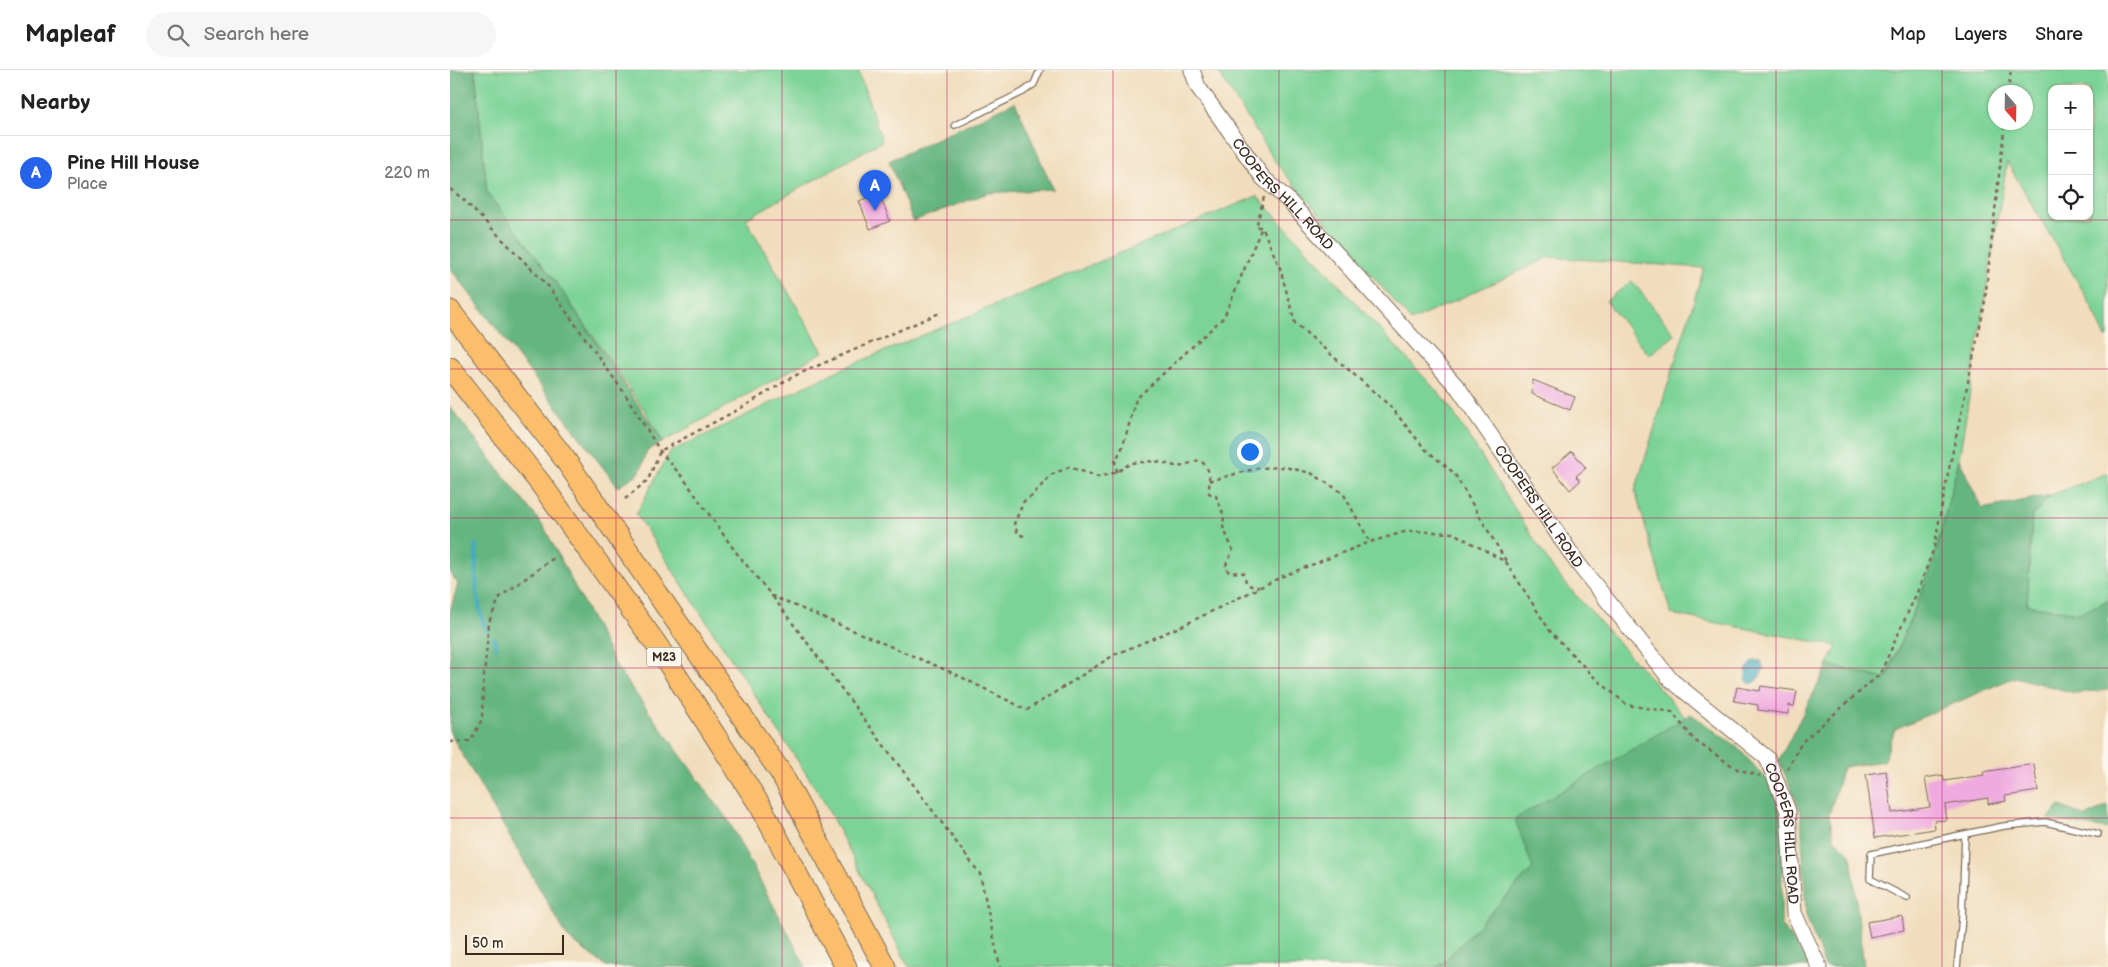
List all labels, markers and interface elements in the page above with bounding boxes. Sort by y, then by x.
search box [146,12,496,57]
text: Mapleaf [25,20,116,49]
icon: search [164,21,192,49]
text: Search here [204,23,309,46]
text: Map [1890,24,1926,45]
text: Layers [1954,24,2007,45]
text: Share [2035,24,2083,45]
north arrow [1988,85,2033,130]
map controls [2048,85,2093,220]
button: + [2048,85,2093,130]
text: Nearby [20,90,90,115]
button: − [2048,130,2093,175]
street label: COOPERS HILL ROAD [1228,135,1337,254]
text: Pine Hill House [67,152,199,175]
text: A [31,164,41,183]
text: 220 m [384,164,430,183]
pin: A [859,170,891,211]
text: Place [67,175,108,194]
button: locate [2048,175,2093,220]
your location [1237,439,1263,465]
street label: COOPERS HILL ROAD [1491,442,1586,571]
road number: M23 [646,648,682,666]
street label: COOPERS HILL ROAD [1761,760,1801,905]
scale bar [465,932,564,955]
text: 50 m [472,935,504,952]

